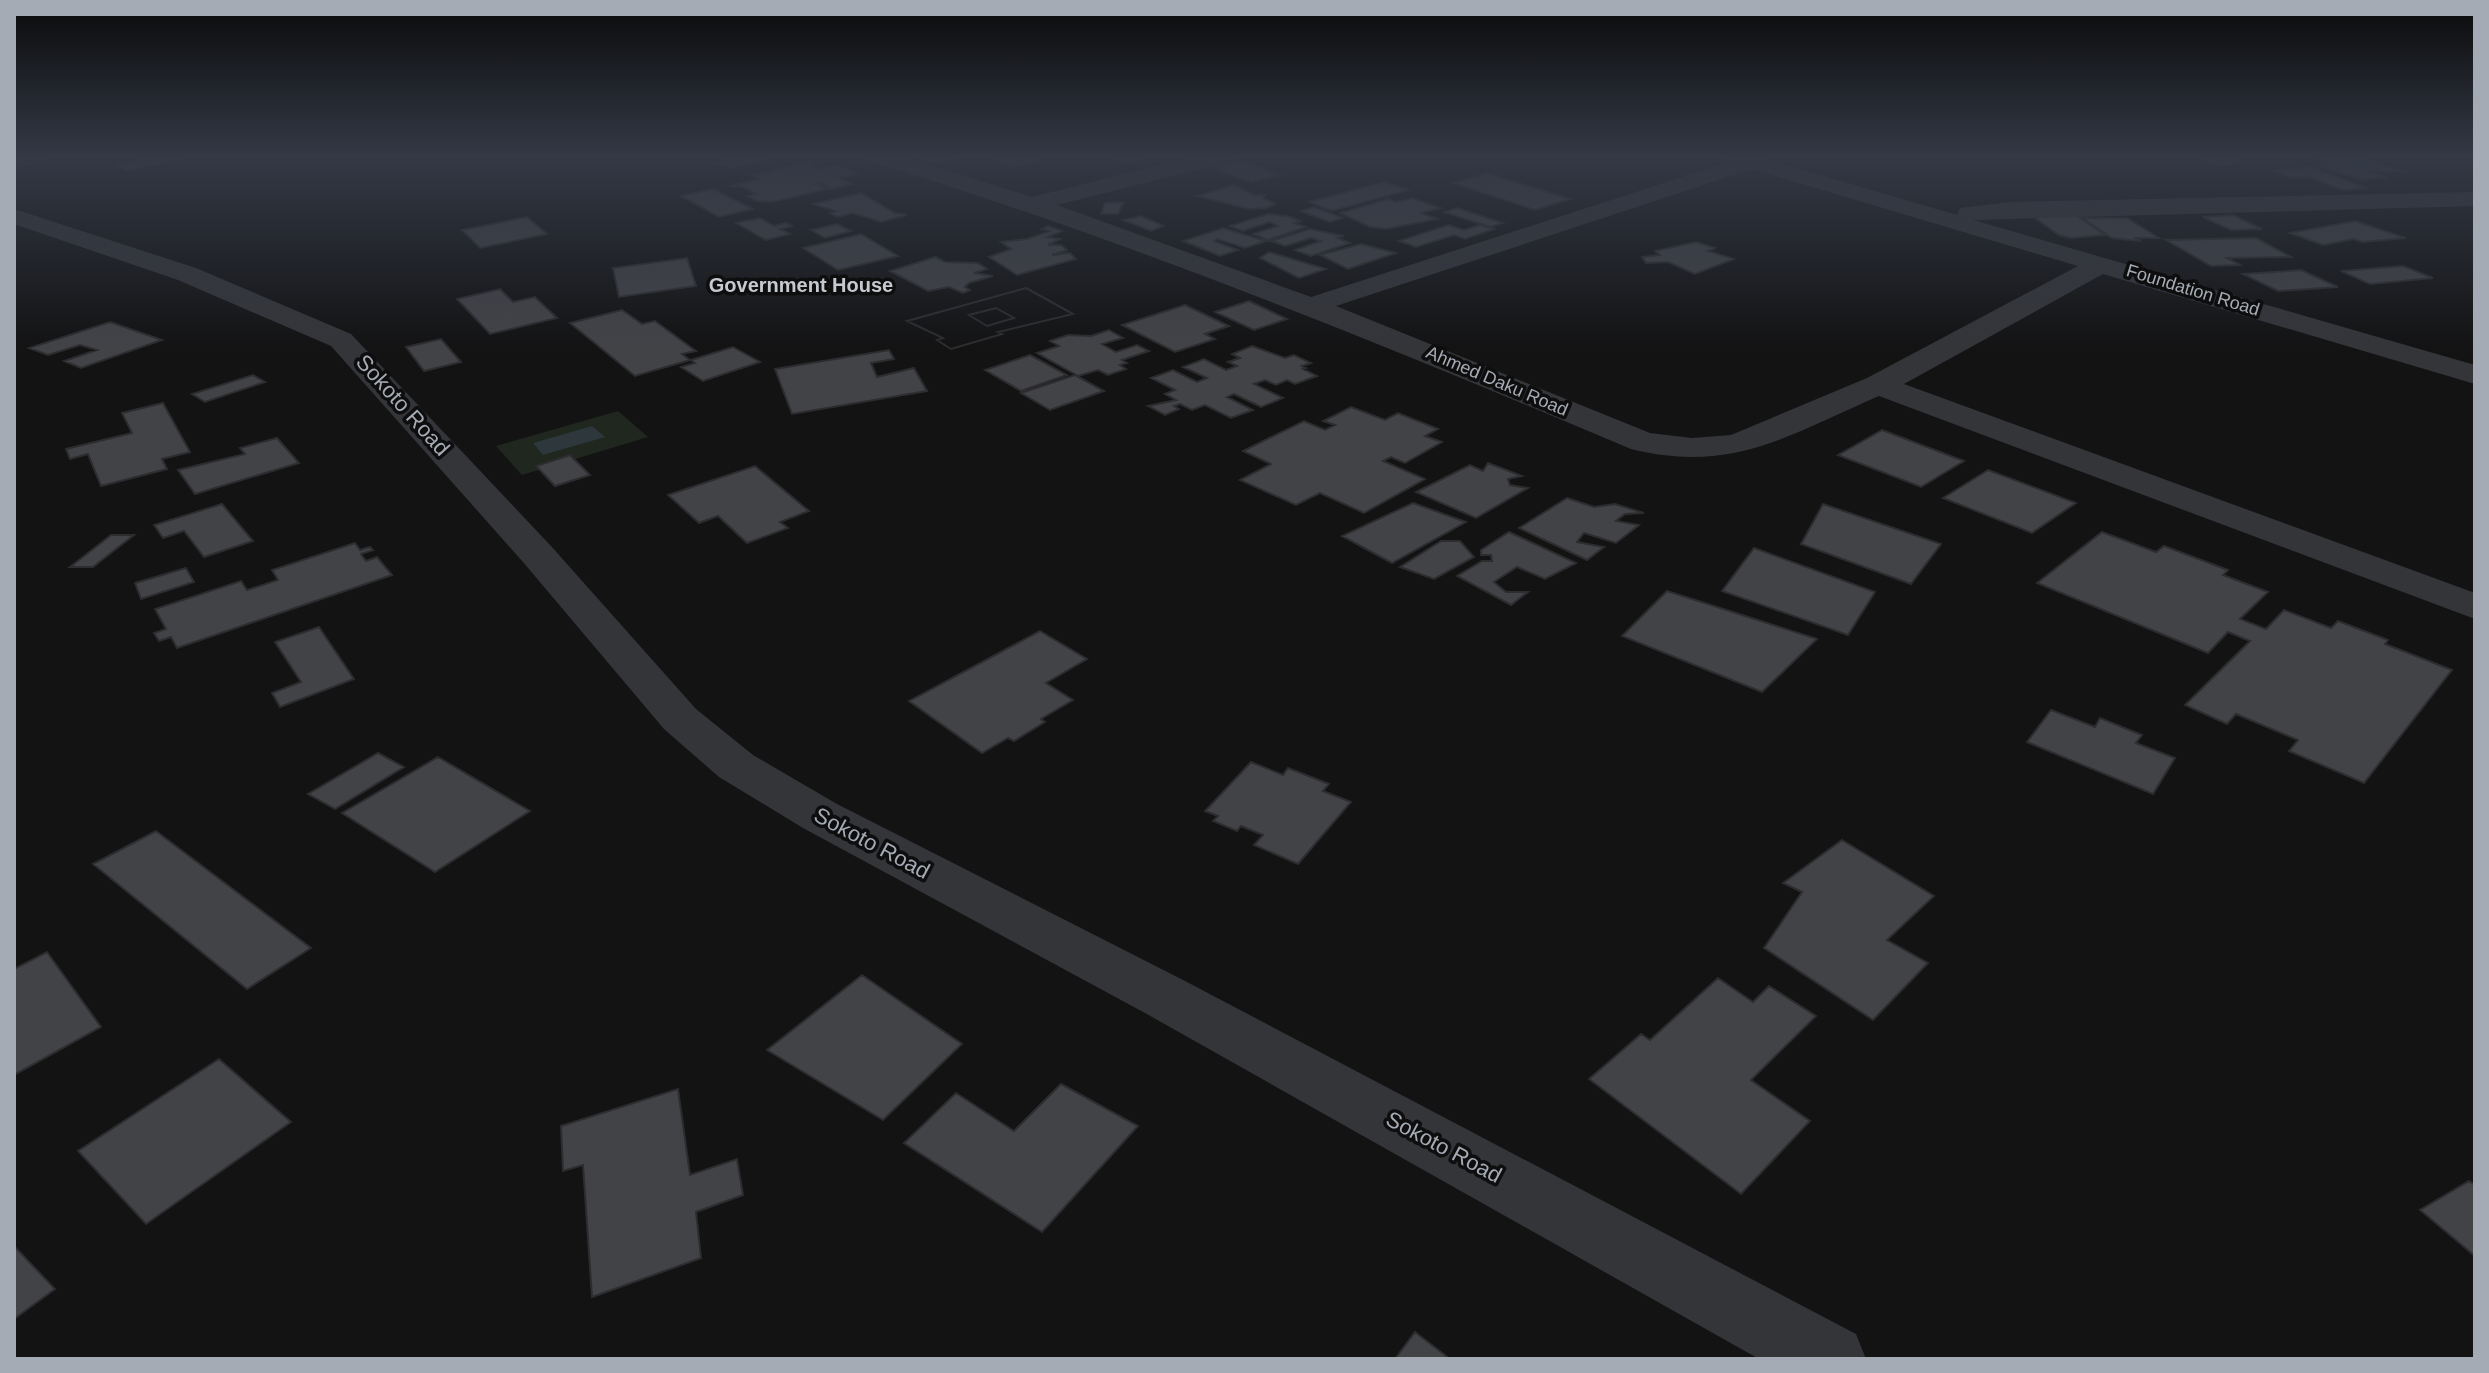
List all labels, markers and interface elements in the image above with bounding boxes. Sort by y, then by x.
street label: Foundation Road [2124,260,2262,320]
district label: Government House [709,274,893,296]
street label: Ahmed Daku Road [1423,342,1571,420]
street label: Sokoto Road [351,349,455,461]
street label: Sokoto Road [810,802,934,884]
street label: Sokoto Road [1382,1106,1506,1188]

